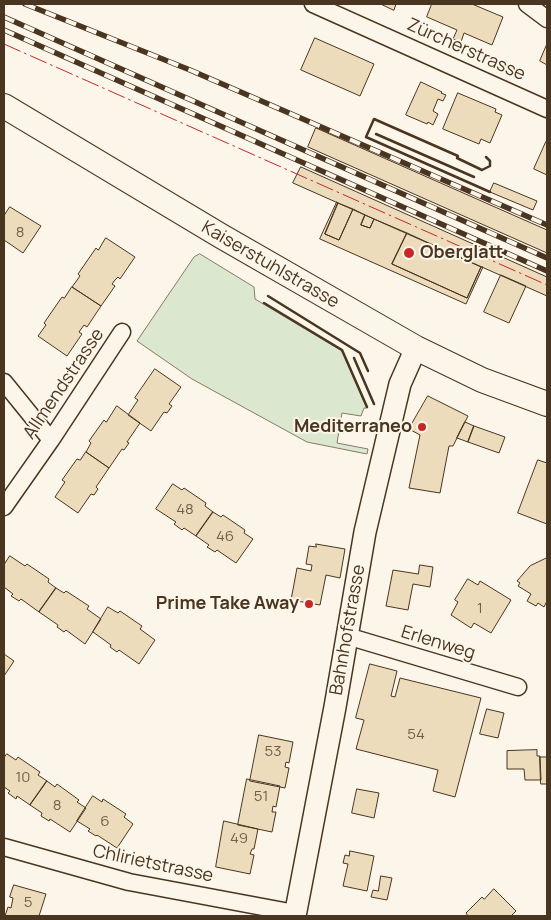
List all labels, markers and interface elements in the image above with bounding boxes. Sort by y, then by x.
street label: Zürcherstrasse [403,14,529,86]
street label: Kaiserstuhlstrasse [197,217,343,313]
house number: 8 [16,224,24,242]
place label: Oberglatt [420,242,503,264]
marker: Oberglatt [402,246,416,260]
street label: Allmendstrasse [19,325,109,443]
place label: Mediterraneo [294,416,412,438]
marker: Mediterraneo [416,421,428,433]
house number: 48 [176,501,194,519]
house number: 46 [216,528,234,546]
street label: Bahnhofstrasse [326,563,370,697]
place label: Prime Take Away [156,593,299,615]
marker: Prime Take Away [303,598,315,610]
house number: 1 [477,600,483,618]
street label: Erlenweg [398,621,478,665]
house number: 54 [407,726,425,744]
house number: 53 [265,743,281,761]
house number: 10 [16,769,30,787]
house number: 51 [254,788,268,806]
house number: 8 [53,797,61,815]
house number: 6 [100,813,110,831]
house number: 49 [230,830,248,848]
street label: Chlirietstrasse [91,841,215,887]
house number: 5 [24,894,32,912]

